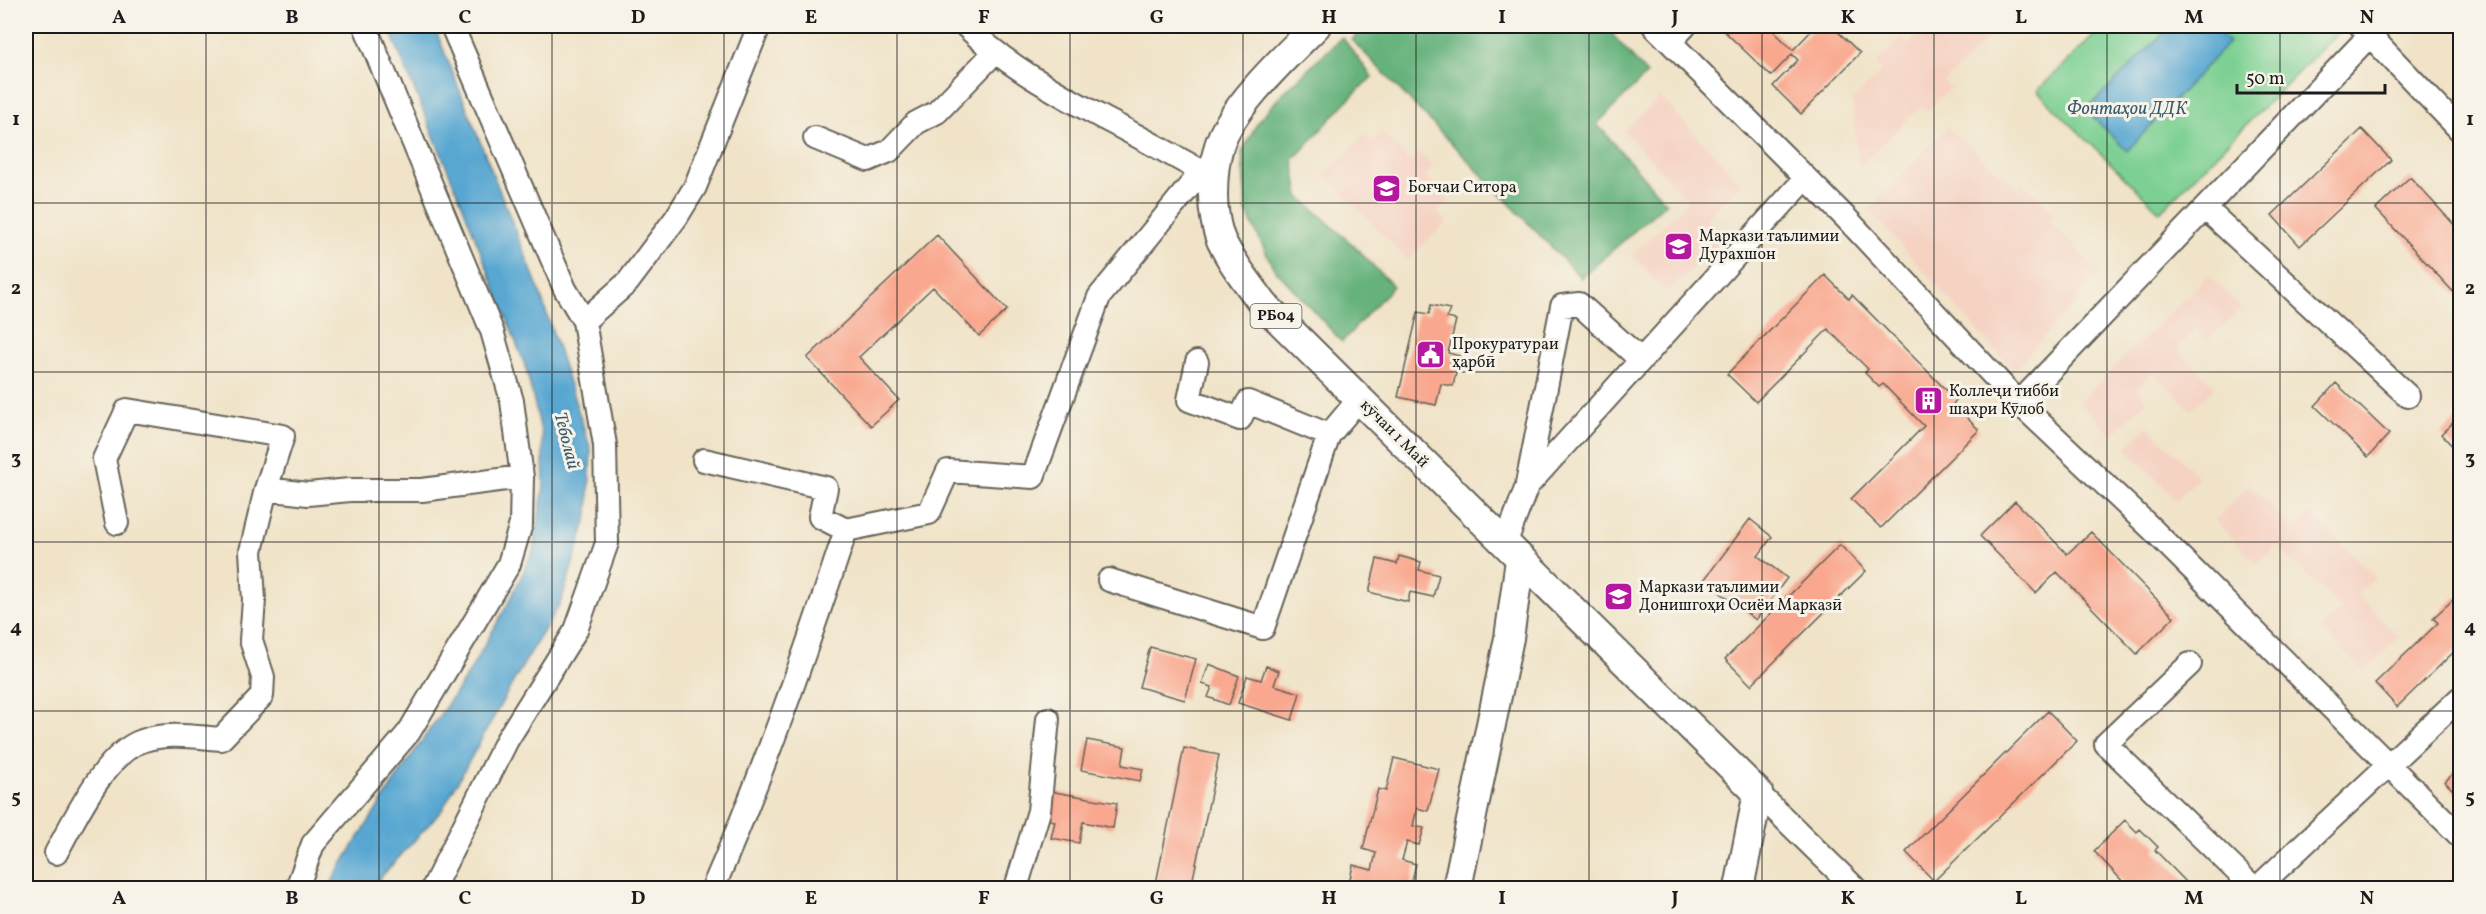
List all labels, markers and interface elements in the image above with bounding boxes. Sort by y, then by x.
text: A [112,4,126,32]
text: B [285,4,299,32]
text: C [459,4,472,32]
text: D [631,4,645,32]
text: E [805,4,817,32]
text: F [978,4,990,32]
text: G [1150,4,1164,32]
text: H [1321,4,1337,32]
text: I [1498,4,1506,32]
text: J [1670,4,1679,32]
text: K [1841,4,1856,32]
text: L [2015,4,2027,32]
text: M [2184,4,2204,32]
text: N [2360,4,2374,32]
scale bar [2237,57,2386,95]
text: 50 m [2246,67,2285,92]
water label: Фонтаҳои ДДК [2067,97,2188,122]
text: 1 [12,106,20,134]
text: 1 [2466,106,2474,134]
school or university icon: Боғчаи Ситора [1371,172,1403,204]
place label: Боғчаи Ситора [1408,177,1517,199]
place label: Маркази таълимии Дурахшон [1699,226,1840,266]
school or university icon: Маркази таълимии Дурахшон [1662,230,1694,262]
text: 2 [11,275,21,303]
text: 2 [2465,275,2475,303]
road number: РБ04 [1250,304,1302,328]
place label: Прокуратураи ҳарбӣ [1452,334,1559,374]
public building icon: Прокуратураи ҳарбӣ [1415,338,1447,370]
place label: Коллеҷи тибби шаҳри Кӯлоб [1949,381,2059,421]
building icon: Коллеҷи тибби шаҳри Кӯлоб [1912,385,1944,417]
street label: кӯчаи 1 Май [1355,395,1433,473]
water label: Теболай [547,410,585,472]
text: 3 [11,445,21,473]
text: 3 [2465,445,2475,473]
place label: Маркази таълимии Донишгоҳи Осиёи Марказӣ [1639,577,1842,617]
school or university icon: Маркази таълимии Донишгоҳи Осиёи Марказӣ [1602,581,1634,613]
text: 4 [10,614,22,642]
text: 4 [2464,614,2476,642]
text: 5 [11,784,21,812]
text: 5 [2465,784,2475,812]
text: A [112,885,126,913]
text: B [285,885,299,913]
text: C [459,885,472,913]
text: D [631,885,645,913]
text: E [805,885,817,913]
text: F [978,885,990,913]
text: G [1150,885,1164,913]
text: H [1321,885,1337,913]
text: I [1498,885,1506,913]
text: J [1670,885,1679,913]
text: K [1841,885,1856,913]
text: L [2015,885,2027,913]
text: M [2184,885,2204,913]
text: N [2360,885,2374,913]

